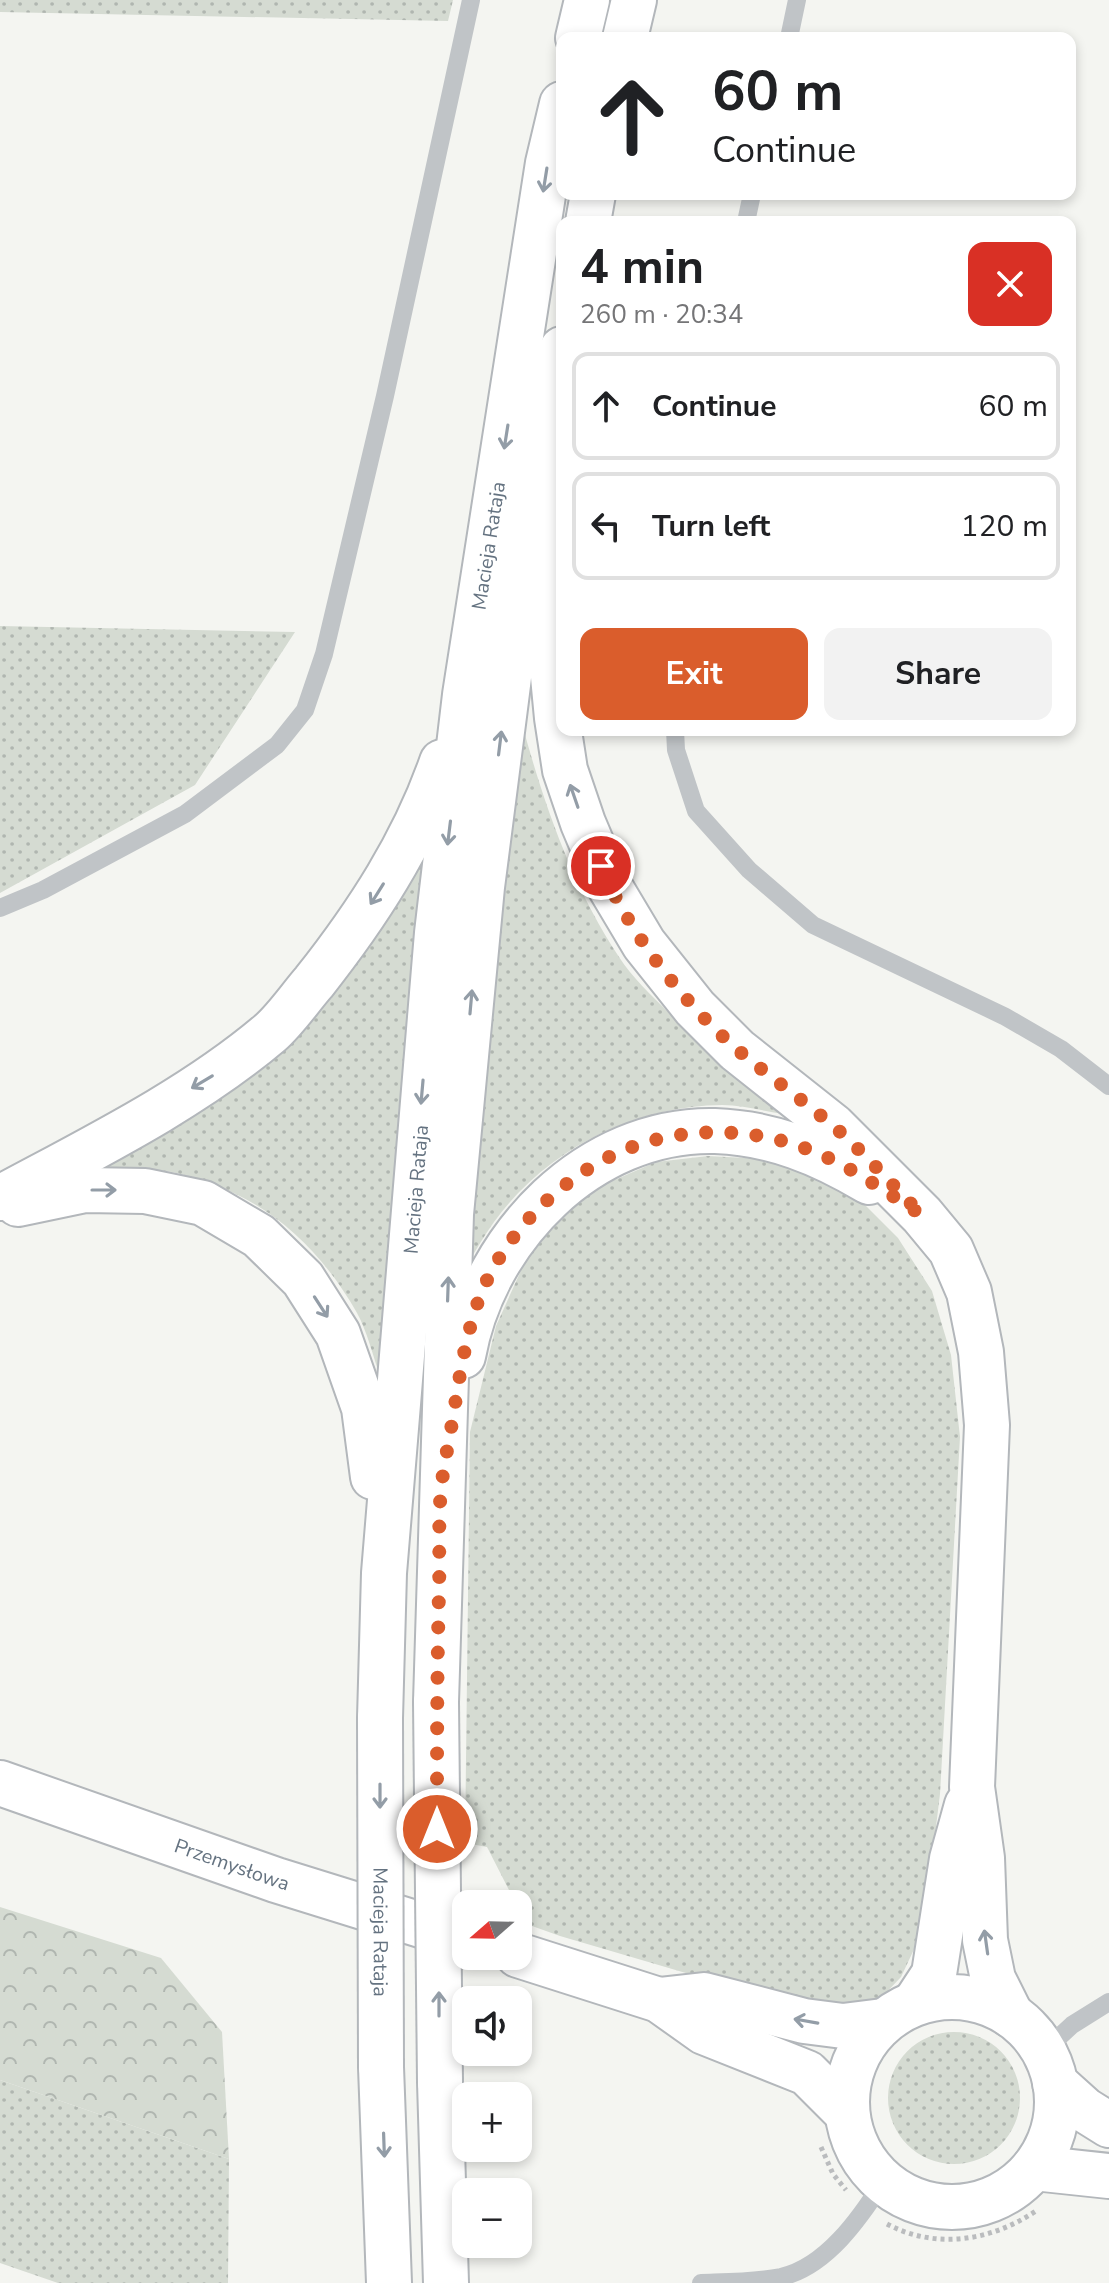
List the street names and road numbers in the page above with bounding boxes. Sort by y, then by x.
street label: Macieja Rataja [465,480,512,612]
street label: Macieja Rataja [397,1124,435,1255]
street label: Przemysłowa [171,1832,293,1897]
street label: Macieja Rataja [366,1867,394,1997]

